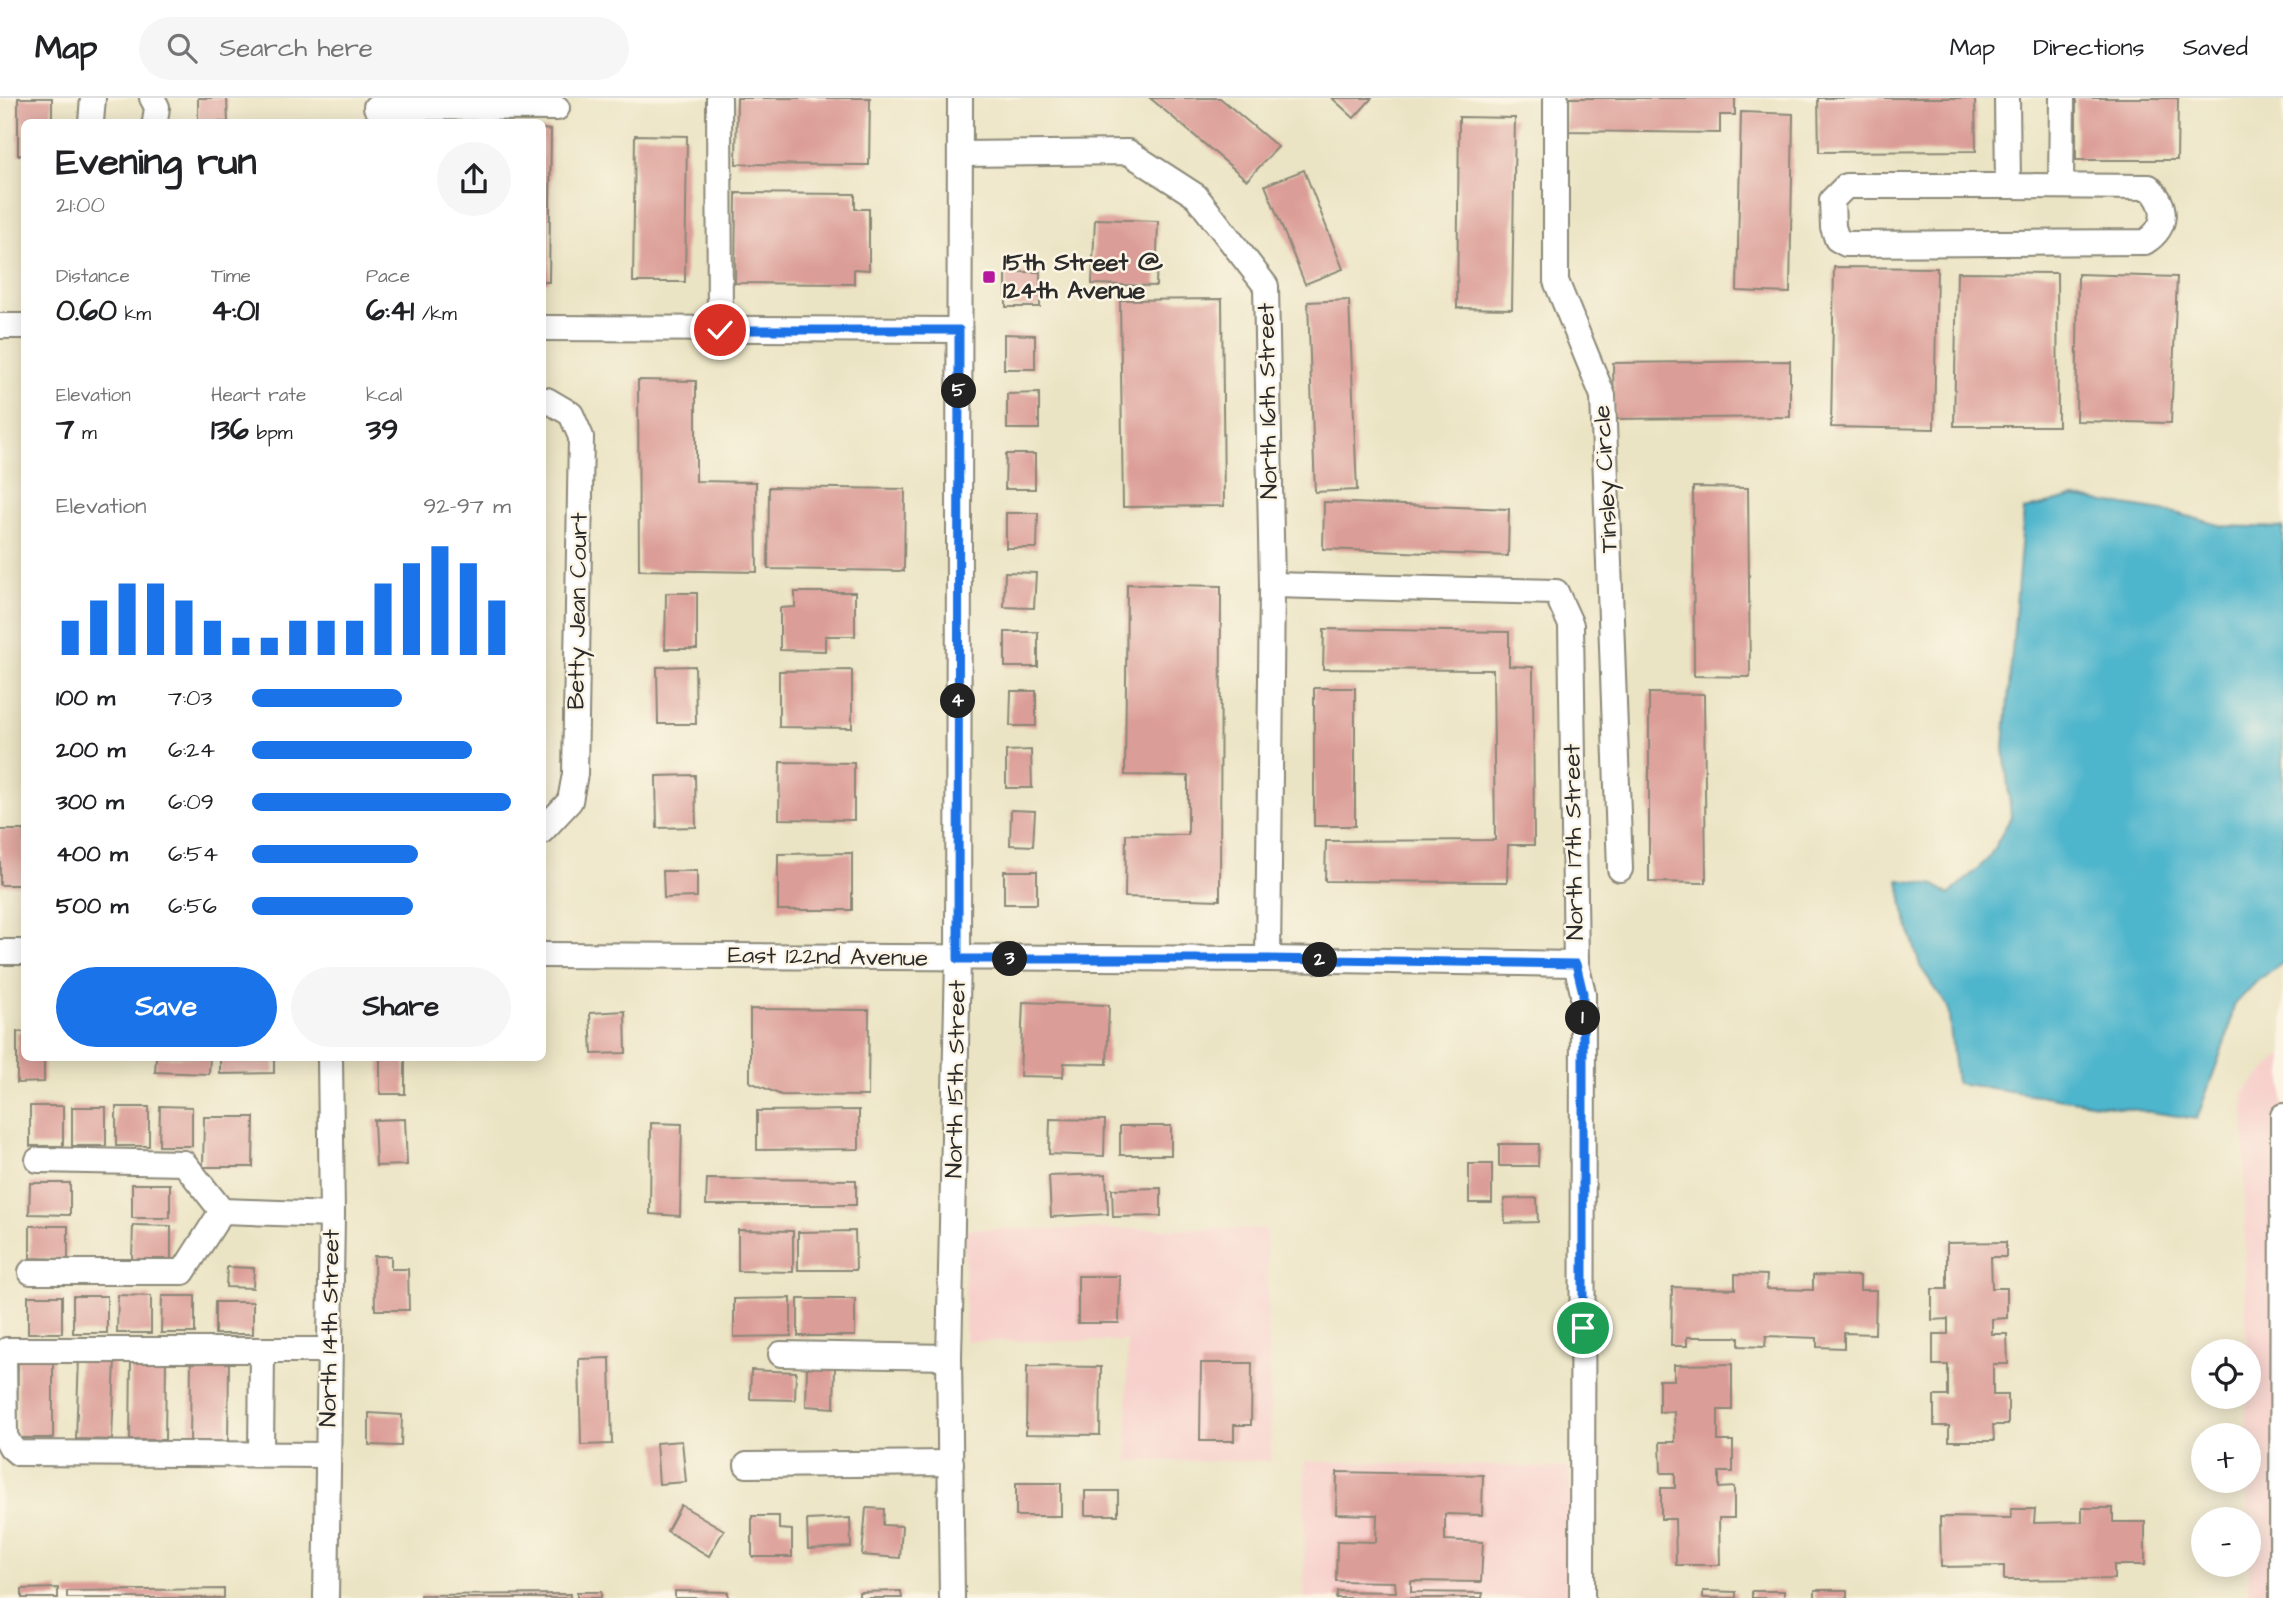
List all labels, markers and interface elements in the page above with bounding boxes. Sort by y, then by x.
search box [139,17,629,80]
text: Map [35,25,97,71]
icon: search [163,29,201,67]
text: Search here [219,30,373,66]
text: Map [1950,31,1995,65]
text: Directions [2033,31,2145,65]
text: Saved [2183,31,2248,65]
text: Evening run [56,137,257,189]
button: share [437,142,511,216]
text: 21:00 [56,189,105,221]
place label: 15th Street @ 124th Avenue [1003,246,1163,308]
text: Distance [56,263,130,290]
text: Time [211,263,251,290]
text: Pace [366,263,410,290]
marker: 15th Street @ 124th Avenue [981,269,997,285]
text: 0.60 [56,290,117,332]
text: 4:01 [211,290,259,332]
text: 6:41 [366,290,414,332]
pin [690,300,750,360]
text: km [117,301,151,328]
text: /km [414,301,457,328]
street label: North 16th Street [1249,302,1287,499]
icon: check [701,311,739,349]
pin: 5 [942,374,976,408]
text: 5 [952,377,965,404]
text: Elevation [56,382,131,409]
text: Heart rate [211,382,306,409]
text: kcal [366,382,402,409]
street label: Tinsley Circle [1585,404,1628,554]
text: 7 [56,409,74,451]
text: 136 [211,409,249,451]
text: 39 [366,409,398,451]
text: m [74,420,97,447]
text: bpm [249,420,293,447]
text: Elevation [56,490,147,522]
text: 92–97 m [423,490,511,522]
street label: Betty Jean Court [559,512,598,710]
text: 100 m [56,682,115,714]
text: 7:03 [168,682,212,714]
pin: 4 [940,684,976,718]
text: 4 [951,687,964,714]
text: 200 m [56,734,125,766]
text: 6:24 [168,734,215,766]
street label: North 17th Street [1555,743,1593,940]
text: 300 m [56,786,124,818]
text: 6:09 [168,786,214,818]
text: 400 m [56,838,128,870]
text: 6:54 [168,838,218,870]
text: 500 m [56,890,128,922]
text: 6:56 [168,890,217,922]
street label: East 122nd Avenue [728,938,928,976]
pin: 3 [992,942,1028,976]
pin: 2 [1302,942,1338,978]
text: 3 [1005,945,1014,972]
text: 2 [1314,946,1325,973]
button: Save [56,967,277,1047]
button: Share [291,967,511,1047]
street label: North 15th Street [937,979,975,1178]
pin: 1 [1566,1000,1600,1035]
text: 1 [1581,1004,1584,1031]
street label: North 14th Street [311,1229,349,1427]
pin [1553,1298,1613,1358]
icon: arrive [1564,1309,1602,1347]
map controls [2191,1339,2261,1577]
button: locate [2191,1339,2261,1409]
button: + [2191,1423,2261,1493]
button: − [2191,1507,2261,1577]

